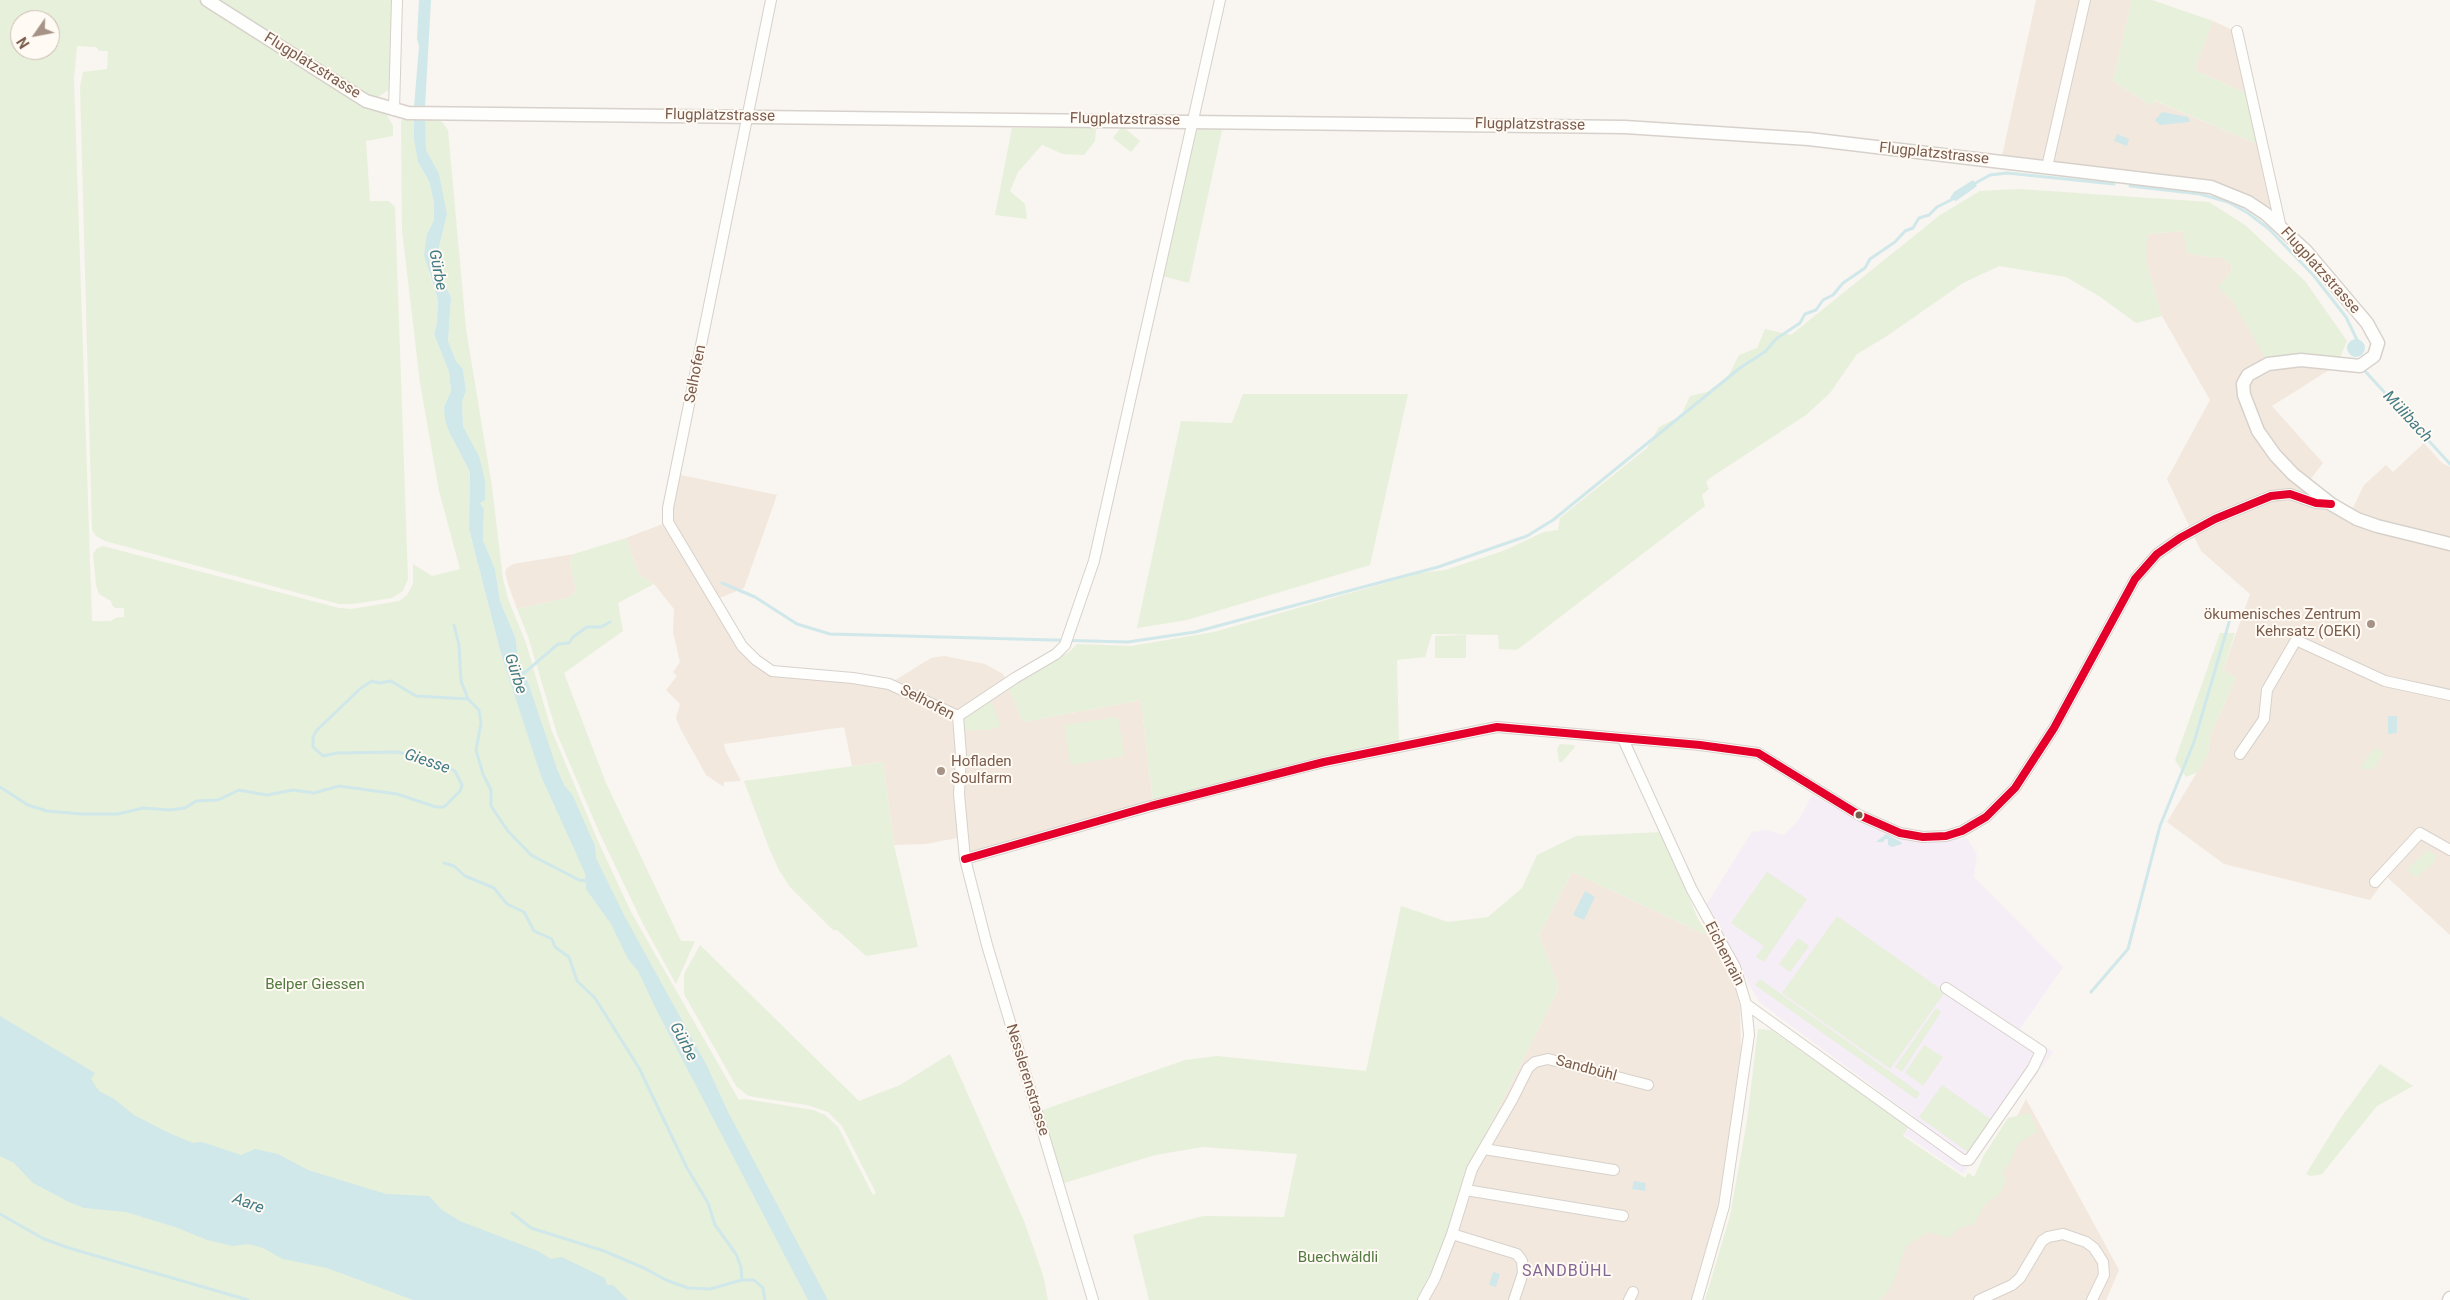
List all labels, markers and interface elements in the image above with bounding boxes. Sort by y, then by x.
north arrow [10,10,60,60]
street label: Flugplatzstrasse [260,29,364,103]
text: N [14,34,33,51]
street label: Flugplatzstrasse [665,106,775,126]
street label: Flugplatzstrasse [1070,110,1180,130]
street label: Flugplatzstrasse [1475,115,1585,135]
street label: Flugplatzstrasse [1878,139,1990,169]
street label: Flugplatzstrasse [2276,224,2364,318]
water label: Gürbe [424,248,450,292]
street label: Selhofen [682,344,710,404]
water label: Mülibach [2378,387,2436,447]
place label: ökumenisches Zentrum Kehrsatz (OEKI) [2204,606,2361,641]
marker: ökumenisches Zentrum Kehrsatz (OEKI) [2365,618,2377,630]
water label: Gürbe [499,651,531,697]
street label: Selhofen [897,682,957,724]
water label: Giesse [402,745,452,779]
place label: Hofladen Soulfarm [951,753,1012,788]
marker: Hofladen Soulfarm [935,765,947,777]
unlabelled marker [1854,810,1864,820]
street label: Eichenrain [1700,919,1748,989]
park label: Belper Giessen [265,976,365,994]
water label: Gürbe [665,1019,701,1065]
street label: Nesslerenstrasse [1001,1022,1053,1138]
street label: Sandbühl [1554,1052,1618,1086]
water label: Aare [230,1190,266,1218]
park label: Buechwäldli [1298,1249,1378,1267]
district label: SANDBÜHL [1521,1262,1613,1282]

